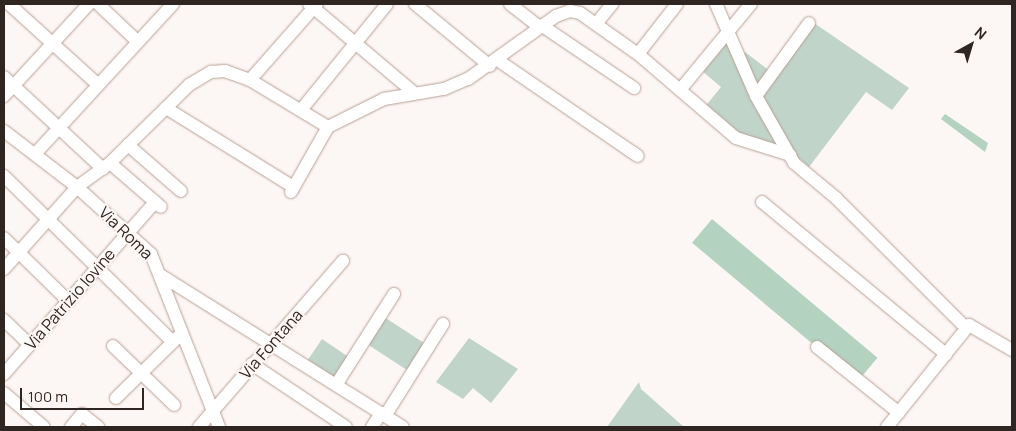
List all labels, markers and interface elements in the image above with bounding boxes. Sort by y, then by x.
north arrow [946,20,996,70]
text: N [971,22,991,44]
street label: Via Roma [95,203,157,263]
street label: Via Patrizio Iovine [21,245,119,353]
street label: Via Fontana [236,305,306,383]
scale bar [22,378,146,410]
text: 100 m [28,386,68,407]

